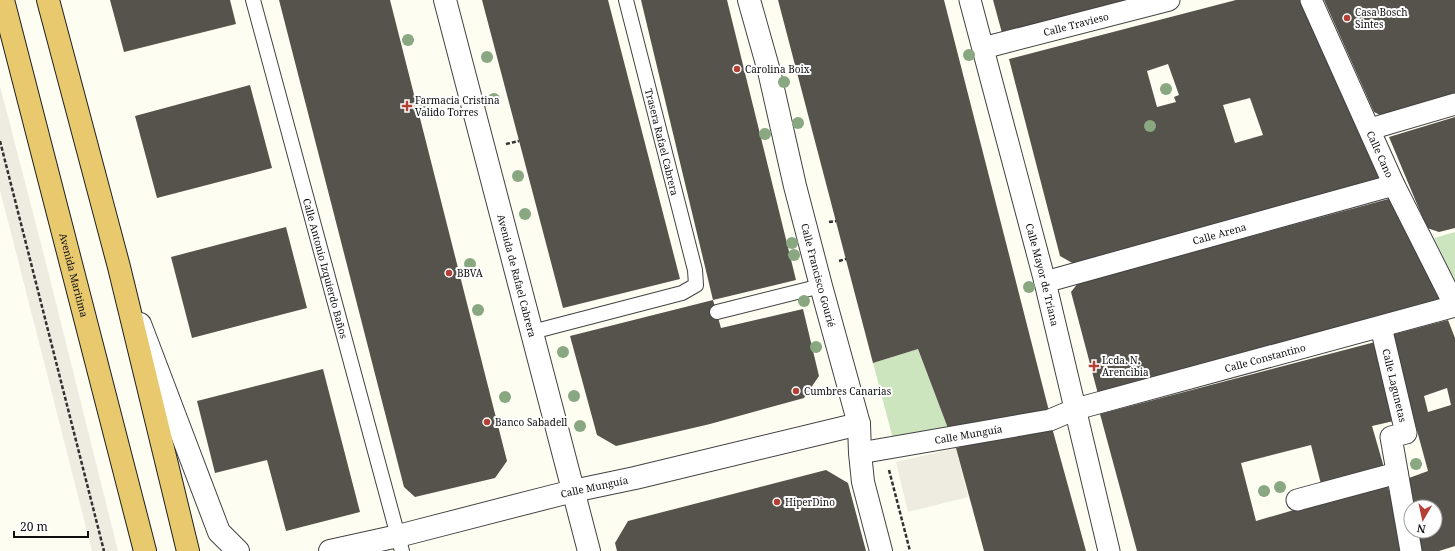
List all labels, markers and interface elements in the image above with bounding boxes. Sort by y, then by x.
place label: Casa Bosch Sintes [1355,5,1408,31]
street label: Calle Travieso [1042,9,1110,39]
marker: Casa Bosch Sintes [1342,13,1352,23]
place label: Carolina Boix [745,62,810,76]
marker: Carolina Boix [732,64,742,74]
street label: Trasera Rafael Cabrera [642,87,682,197]
place label: Farmacia Cristina Valido Torres [415,93,500,119]
marker: Farmacia Cristina Valido Torres [402,101,412,111]
street label: Calle Cano [1364,129,1397,180]
street label: Calle Antonio Izquierdo Baños [300,197,351,341]
street label: Avenida de Rafael Cabrera [494,213,540,339]
street label: Calle Arena [1191,219,1248,248]
street label: Calle Francisco Gourié [798,222,839,329]
street label: Calle Mayor de Triana [1023,222,1062,328]
street label: Avenida Maritima [56,231,92,319]
place label: BBVA [457,266,484,280]
marker: BBVA [444,268,454,278]
street label: Calle Constantino [1223,340,1307,375]
street label: Calle Lagunetas [1379,347,1410,424]
place label: Lcda. N. Arencibia [1102,353,1149,379]
marker: Lcda. N. Arencibia [1089,361,1099,371]
place label: Cumbres Canarias [804,384,892,398]
marker: Cumbres Canarias [791,386,801,396]
place label: Banco Sabadell [495,415,567,429]
marker: Banco Sabadell [482,417,492,427]
street label: Calle Munguía [933,421,1004,447]
street label: Calle Munguía [559,473,630,501]
place label: HiperDino [785,495,835,509]
marker: HiperDino [772,497,782,507]
north arrow [1403,499,1443,539]
scale bar [14,513,88,539]
text: 20 m [20,518,48,535]
text: N [1416,521,1427,537]

